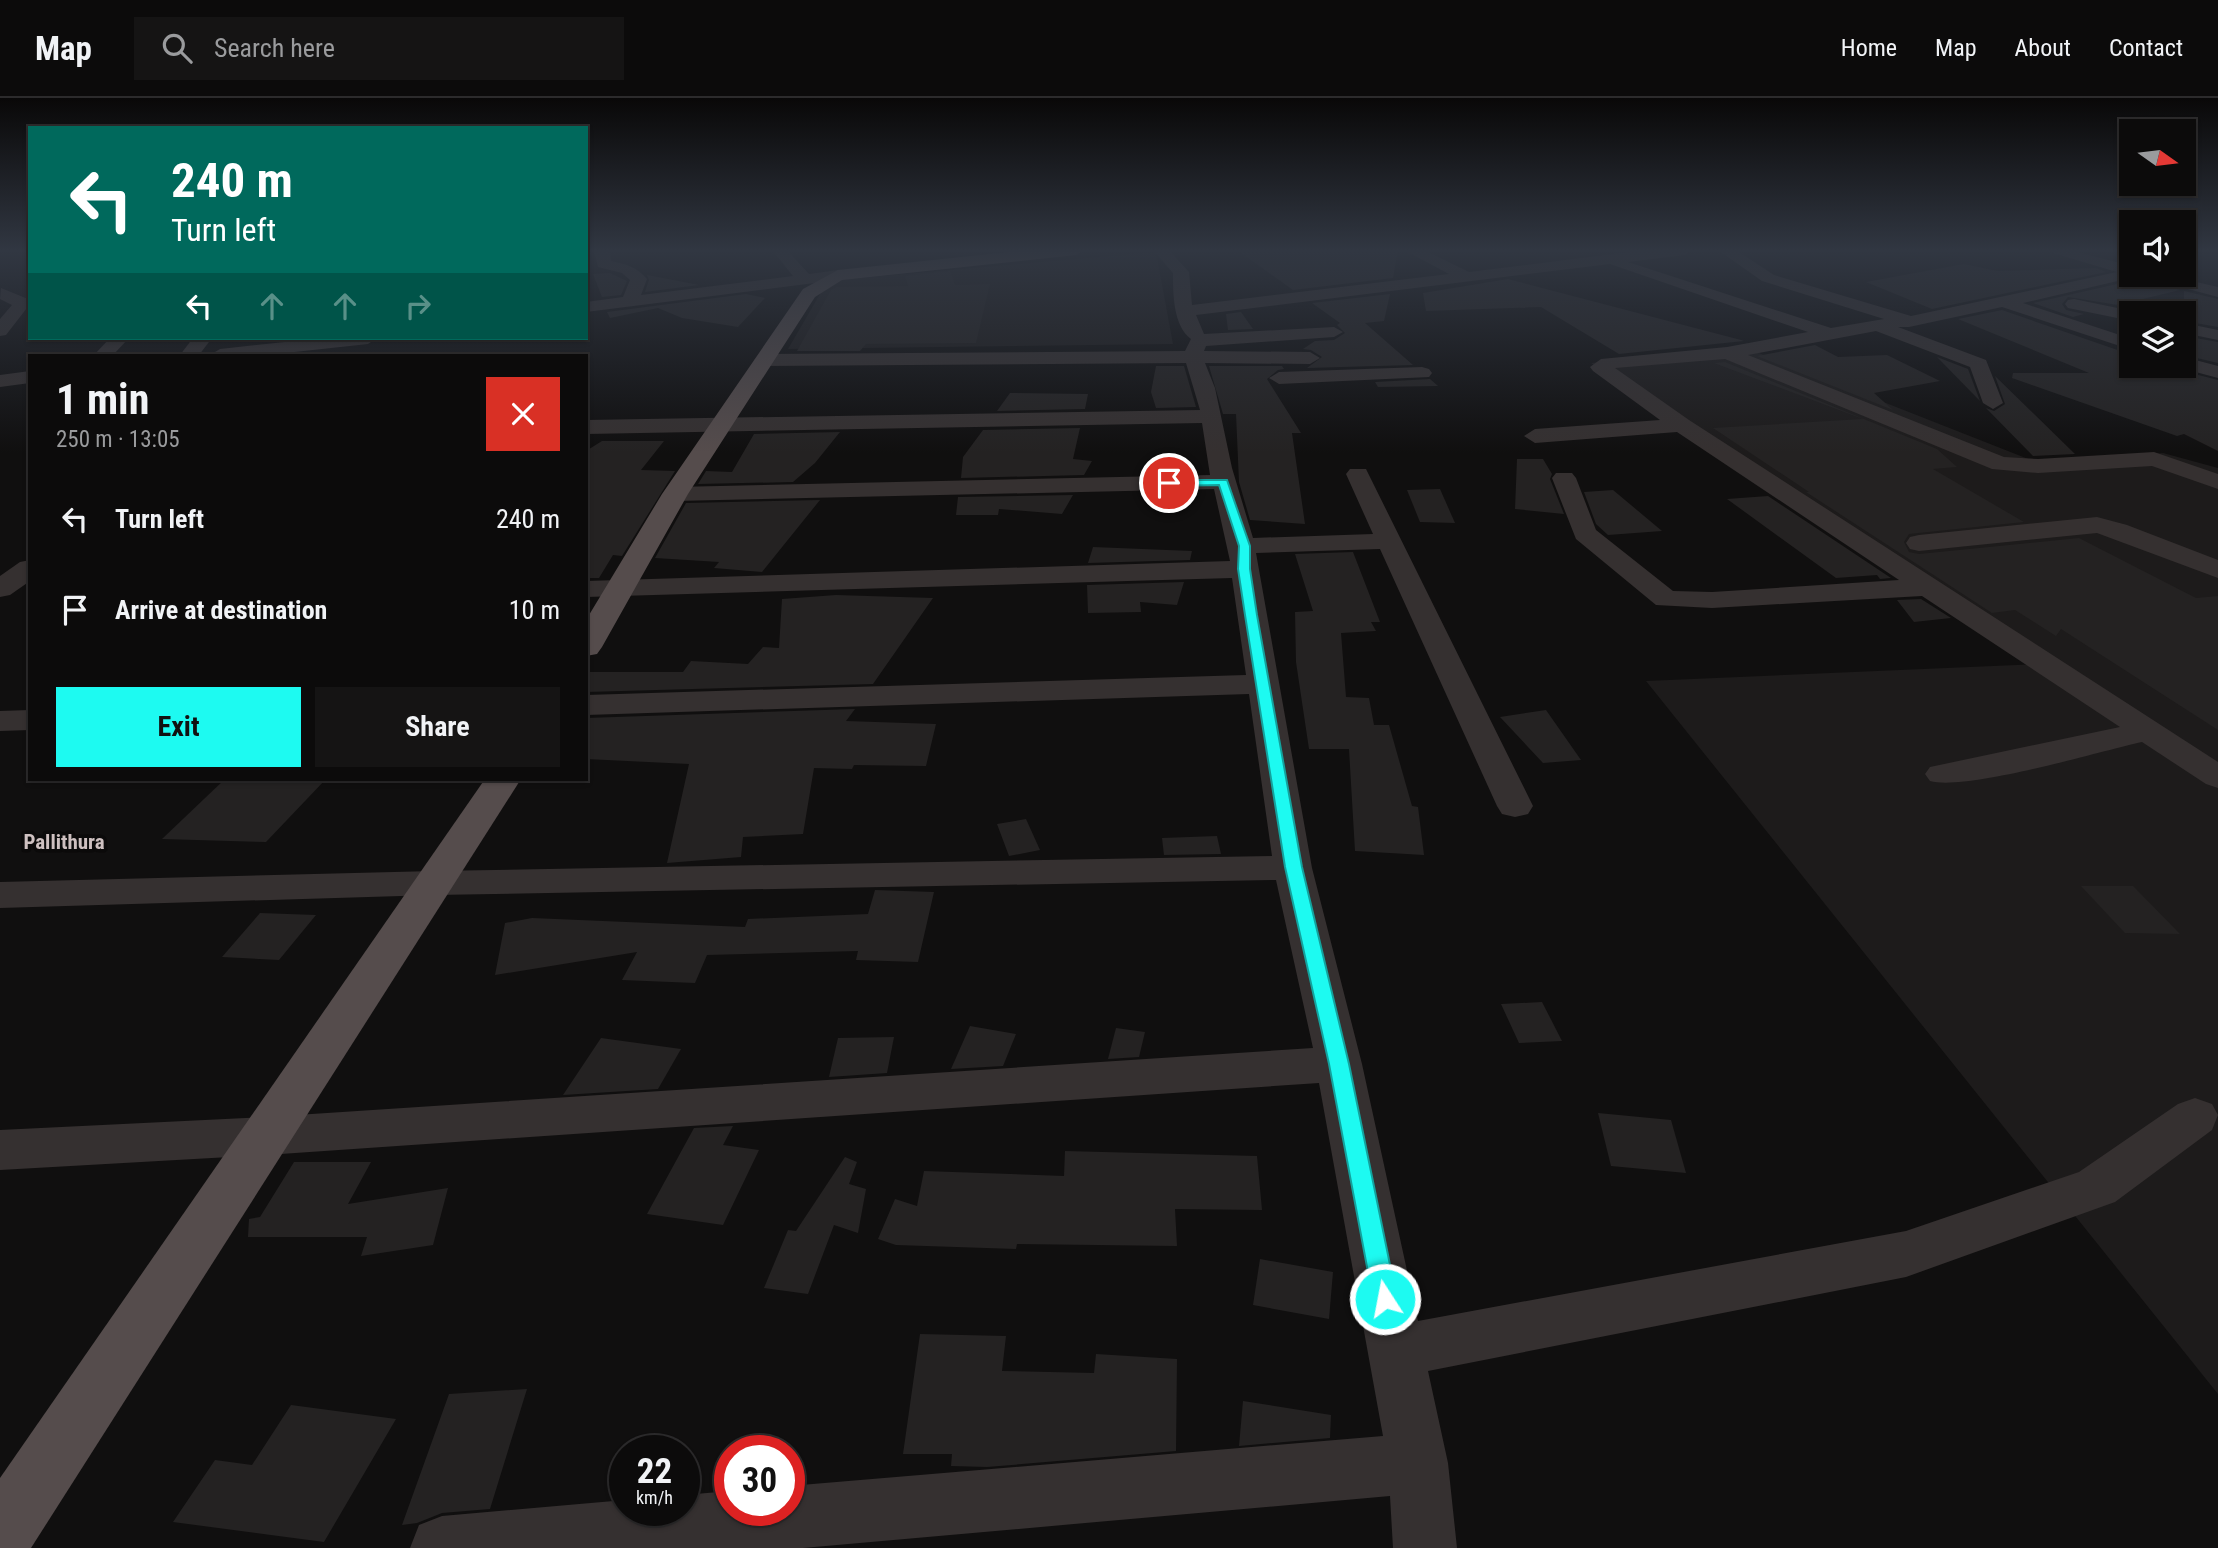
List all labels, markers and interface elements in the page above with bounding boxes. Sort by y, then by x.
search box [134,17,624,80]
text: Map [35,29,92,68]
icon: search [158,29,196,67]
text: Search here [214,33,335,63]
text: Home [1841,34,1897,62]
text: Map [1935,34,1977,62]
text: About [2015,34,2071,62]
text: Contact [2109,34,2183,62]
north arrow [2119,119,2196,196]
map controls [2119,119,2196,378]
text: 240 m [171,152,293,209]
icon: left [56,154,147,245]
button: sound [2119,210,2196,287]
text: Turn left [171,211,276,249]
icon: left [180,287,218,325]
icon: ahead [253,287,291,325]
icon: ahead [326,287,364,325]
icon: right [399,287,437,325]
button: layers [2119,301,2196,378]
text: 1 min [56,375,149,424]
button: close [486,377,560,451]
text: 250 m · 13:05 [56,426,180,453]
pin [1139,453,1199,513]
icon: arrive [1150,464,1188,502]
icon: left [56,500,94,538]
text: Turn left [115,504,204,534]
text: 240 m [496,504,560,534]
icon: arrive [56,591,94,629]
text: Arrive at destination [115,595,327,625]
text: 10 m [509,595,560,625]
button: Exit [56,687,301,767]
button: Share [315,687,560,767]
district label: Pallithura [23,830,105,854]
position arrow [1348,1262,1422,1336]
speed limit sign: 30 [714,1435,805,1526]
text: 22 [637,1451,672,1492]
text: km/h [636,1487,673,1508]

